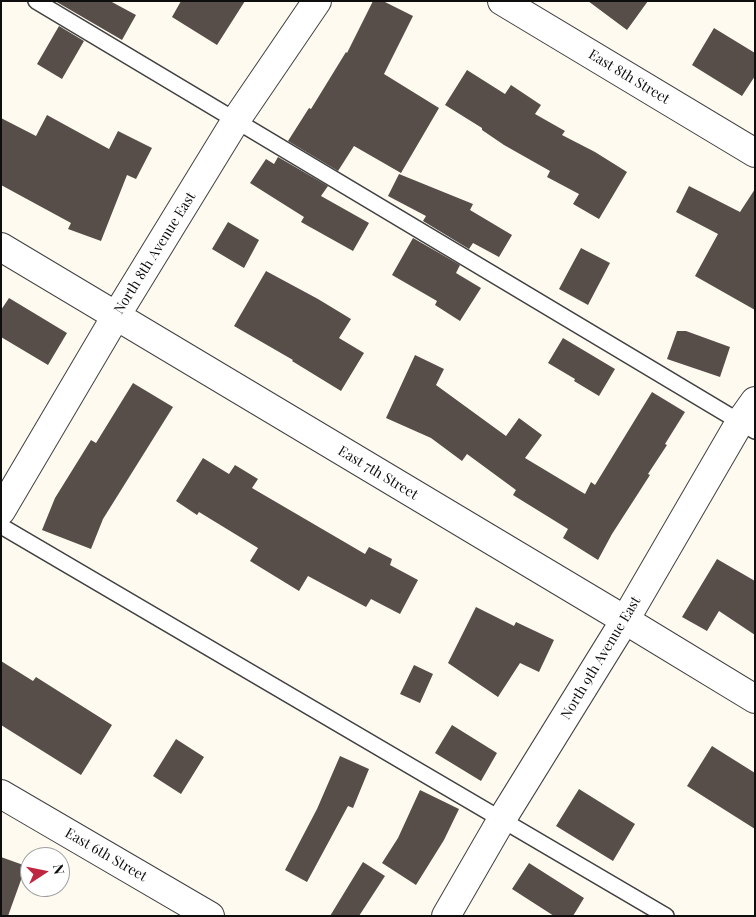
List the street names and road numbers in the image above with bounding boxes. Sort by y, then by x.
street label: East 8th Street [585,46,673,108]
street label: North 8th Avenue East [111,189,199,317]
street label: East 7th Street [335,443,421,503]
street label: North 9th Avenue East [558,593,644,723]
street label: East 6th Street [62,825,150,885]

